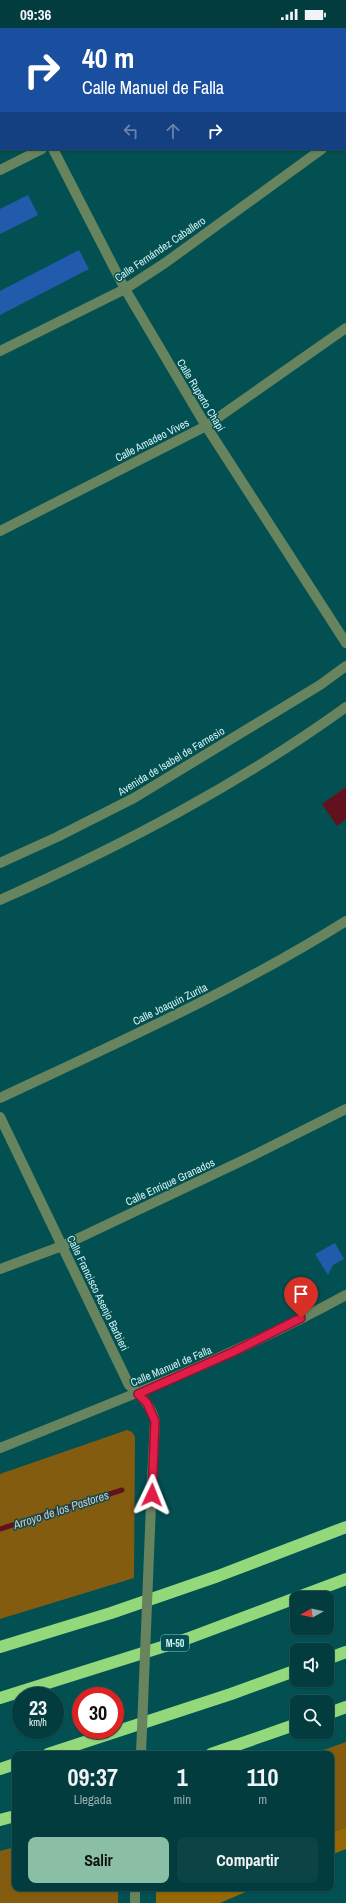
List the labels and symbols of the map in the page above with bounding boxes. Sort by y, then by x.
street label: Calle Fernández Caballero [112,213,208,285]
street label: Calle Ruperto Chapí [174,356,228,434]
street label: Calle Amadeo Vives [113,415,192,465]
street label: Avenida de Isabel de Farnesio [114,724,227,799]
street label: Calle Joaquín Zurita [130,980,210,1028]
street label: Calle Enrique Granados [123,1155,217,1209]
street label: Calle Francisco Asenjo Barbieri [64,1233,132,1353]
pin [284,1277,318,1318]
street label: Calle Manuel de Falla [128,1343,214,1389]
position arrow [131,1474,173,1516]
water label: Arroyo de los Pastores [10,1487,111,1533]
north arrow [290,1591,334,1635]
road number: M-50 [161,1635,189,1651]
speed limit sign: 30 [72,1687,124,1739]

